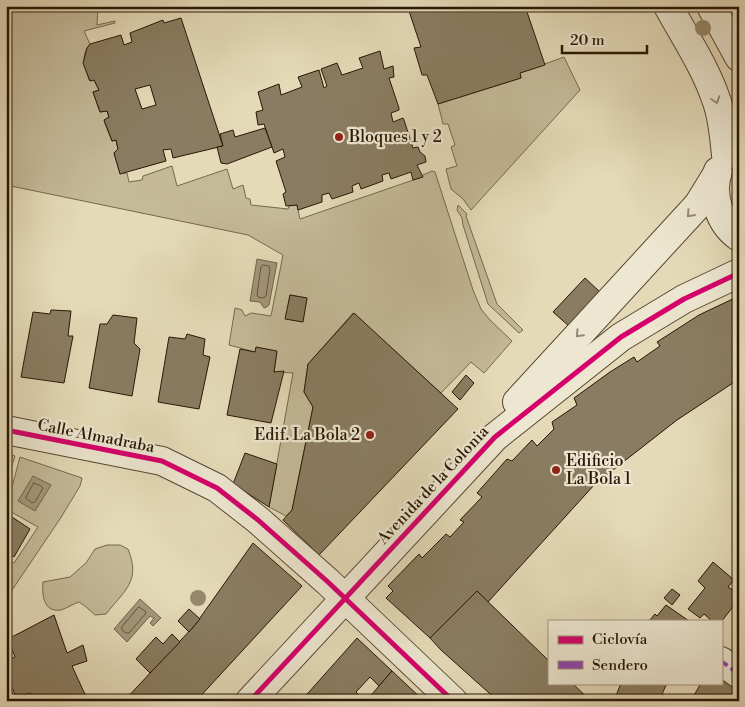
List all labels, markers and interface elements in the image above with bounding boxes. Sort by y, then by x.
scale bar [562,22,648,54]
text: 20 m [570,31,605,50]
one-way arrow [710,95,720,104]
place label: Bloques 1 y 2 [348,127,442,147]
marker: Bloques 1 y 2 [333,131,345,143]
one-way arrow [686,209,695,218]
one-way arrow [576,328,585,337]
street label: Calle Almadraba [36,415,157,457]
street label: Avenida de la Colonia [372,421,494,549]
place label: Edif. La Bola 2 [254,425,360,445]
marker: Edif. La Bola 2 [364,429,376,441]
place label: Edificio La Bola 1 [566,451,631,489]
marker: Edificio La Bola 1 [550,464,562,476]
legend [548,620,722,684]
text: Ciclovía [592,630,648,649]
text: Sendero [592,656,648,675]

